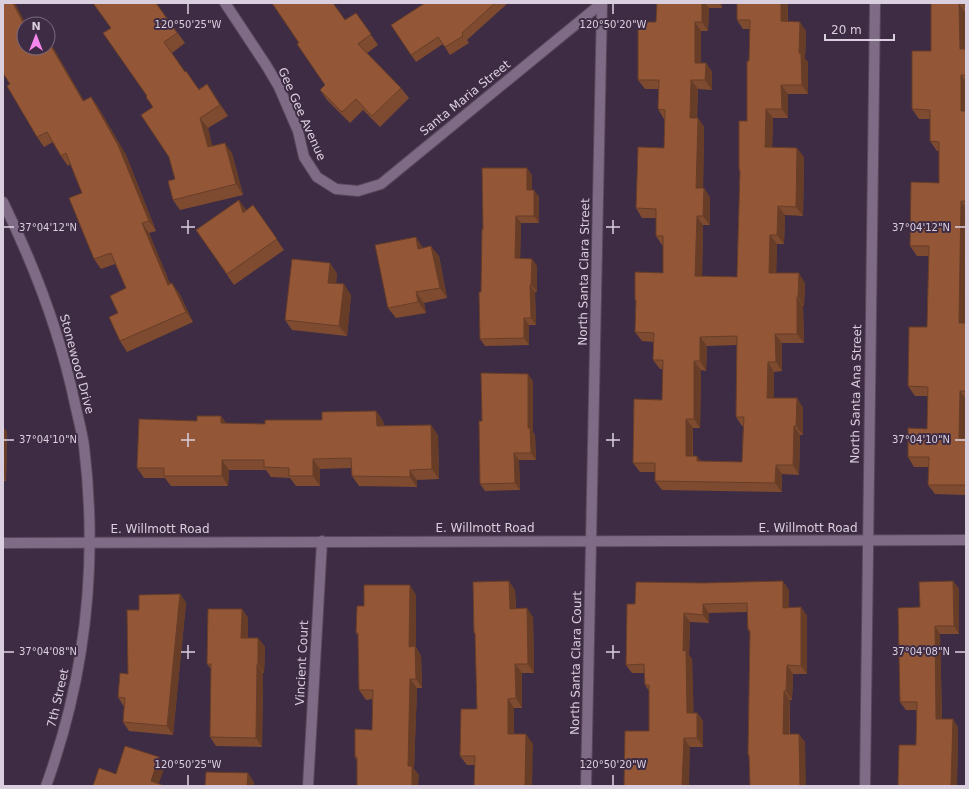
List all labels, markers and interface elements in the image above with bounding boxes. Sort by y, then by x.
north arrow [16,16,56,56]
scale bar [825,16,894,42]
text: 120°50'25"W [155,19,221,30]
text: 120°50'20"W [580,19,646,30]
text: N [31,20,41,33]
text: 20 m [831,23,862,37]
street label: Santa Maria Street [417,57,513,139]
street label: Gee Gee Avenue [275,65,329,163]
street label: North Santa Clara Street [576,198,592,346]
text: 37°04'12"N [19,222,77,233]
text: 37°04'12"N [892,222,950,233]
street label: Stonewood Drive [57,313,97,415]
street label: North Santa Ana Street [848,324,864,464]
text: 37°04'10"N [19,434,77,445]
text: 37°04'10"N [892,434,950,445]
street label: E. Willmott Road [435,521,535,535]
street label: E. Willmott Road [758,521,858,535]
street label: E. Willmott Road [110,522,210,536]
street label: North Santa Clara Court [568,591,584,735]
street label: Vincient Court [293,620,311,706]
text: 37°04'08"N [19,646,77,657]
text: 37°04'08"N [892,646,950,657]
street label: 7th Street [44,667,72,729]
text: 120°50'25"W [155,759,221,770]
text: 120°50'20"W [580,759,646,770]

